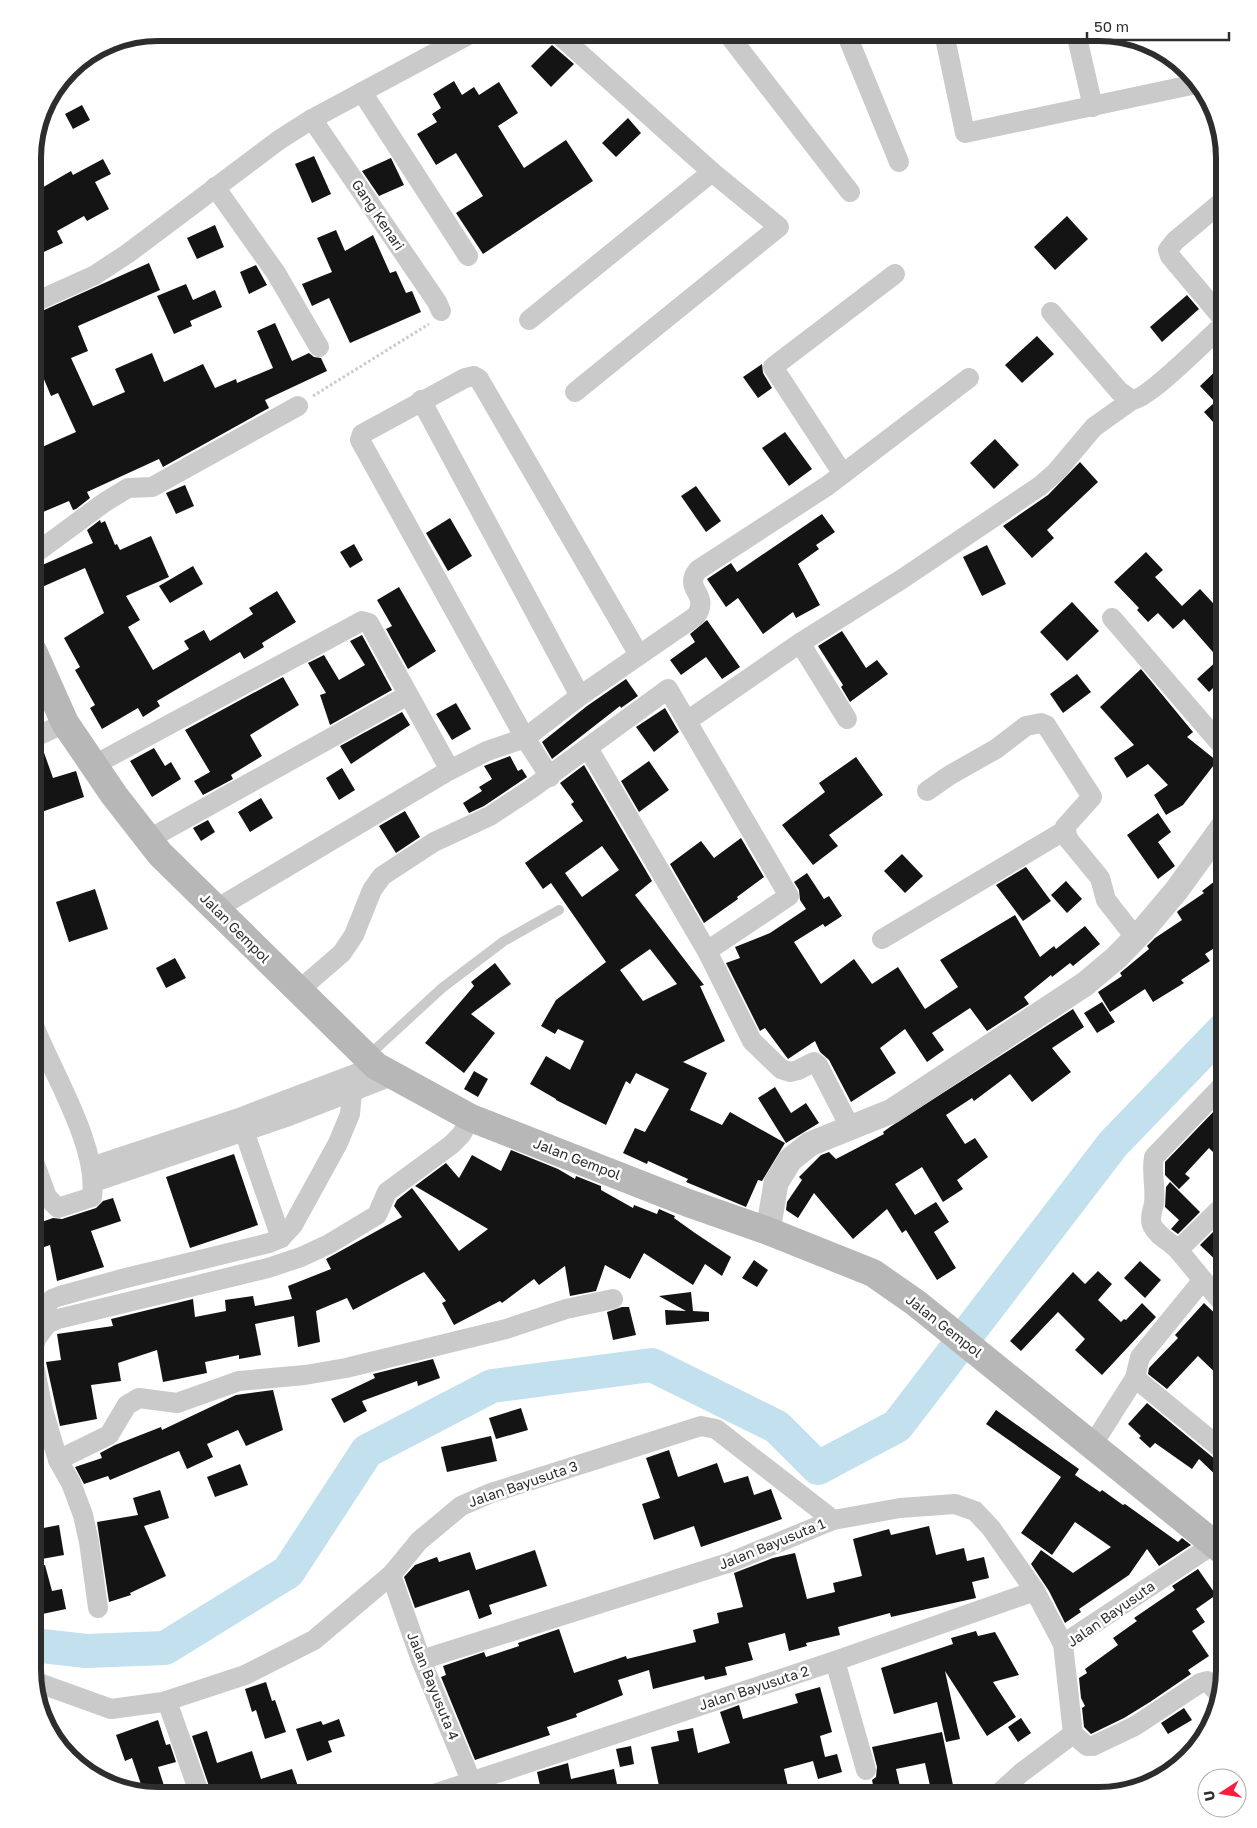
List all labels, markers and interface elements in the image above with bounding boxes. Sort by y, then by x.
scale bar [1087,10,1230,42]
text: 50 m [1094,17,1129,35]
street label: Gang Kenari [349,176,408,253]
street label: Jalan Gempol [197,889,274,966]
street label: Jalan Gempol [531,1134,623,1183]
street label: Jalan Gempol [903,1291,986,1361]
street label: Jalan Bayusuta 3 [466,1457,580,1510]
street label: Jalan Bayusuta 1 [716,1514,828,1573]
street label: Jalan Bayusuta [1064,1577,1158,1650]
street label: Jalan Bayusuta 4 [404,1629,463,1742]
street label: Jalan Bayusuta 2 [697,1662,811,1713]
north arrow [1197,1768,1247,1818]
text: U [1199,1789,1218,1803]

